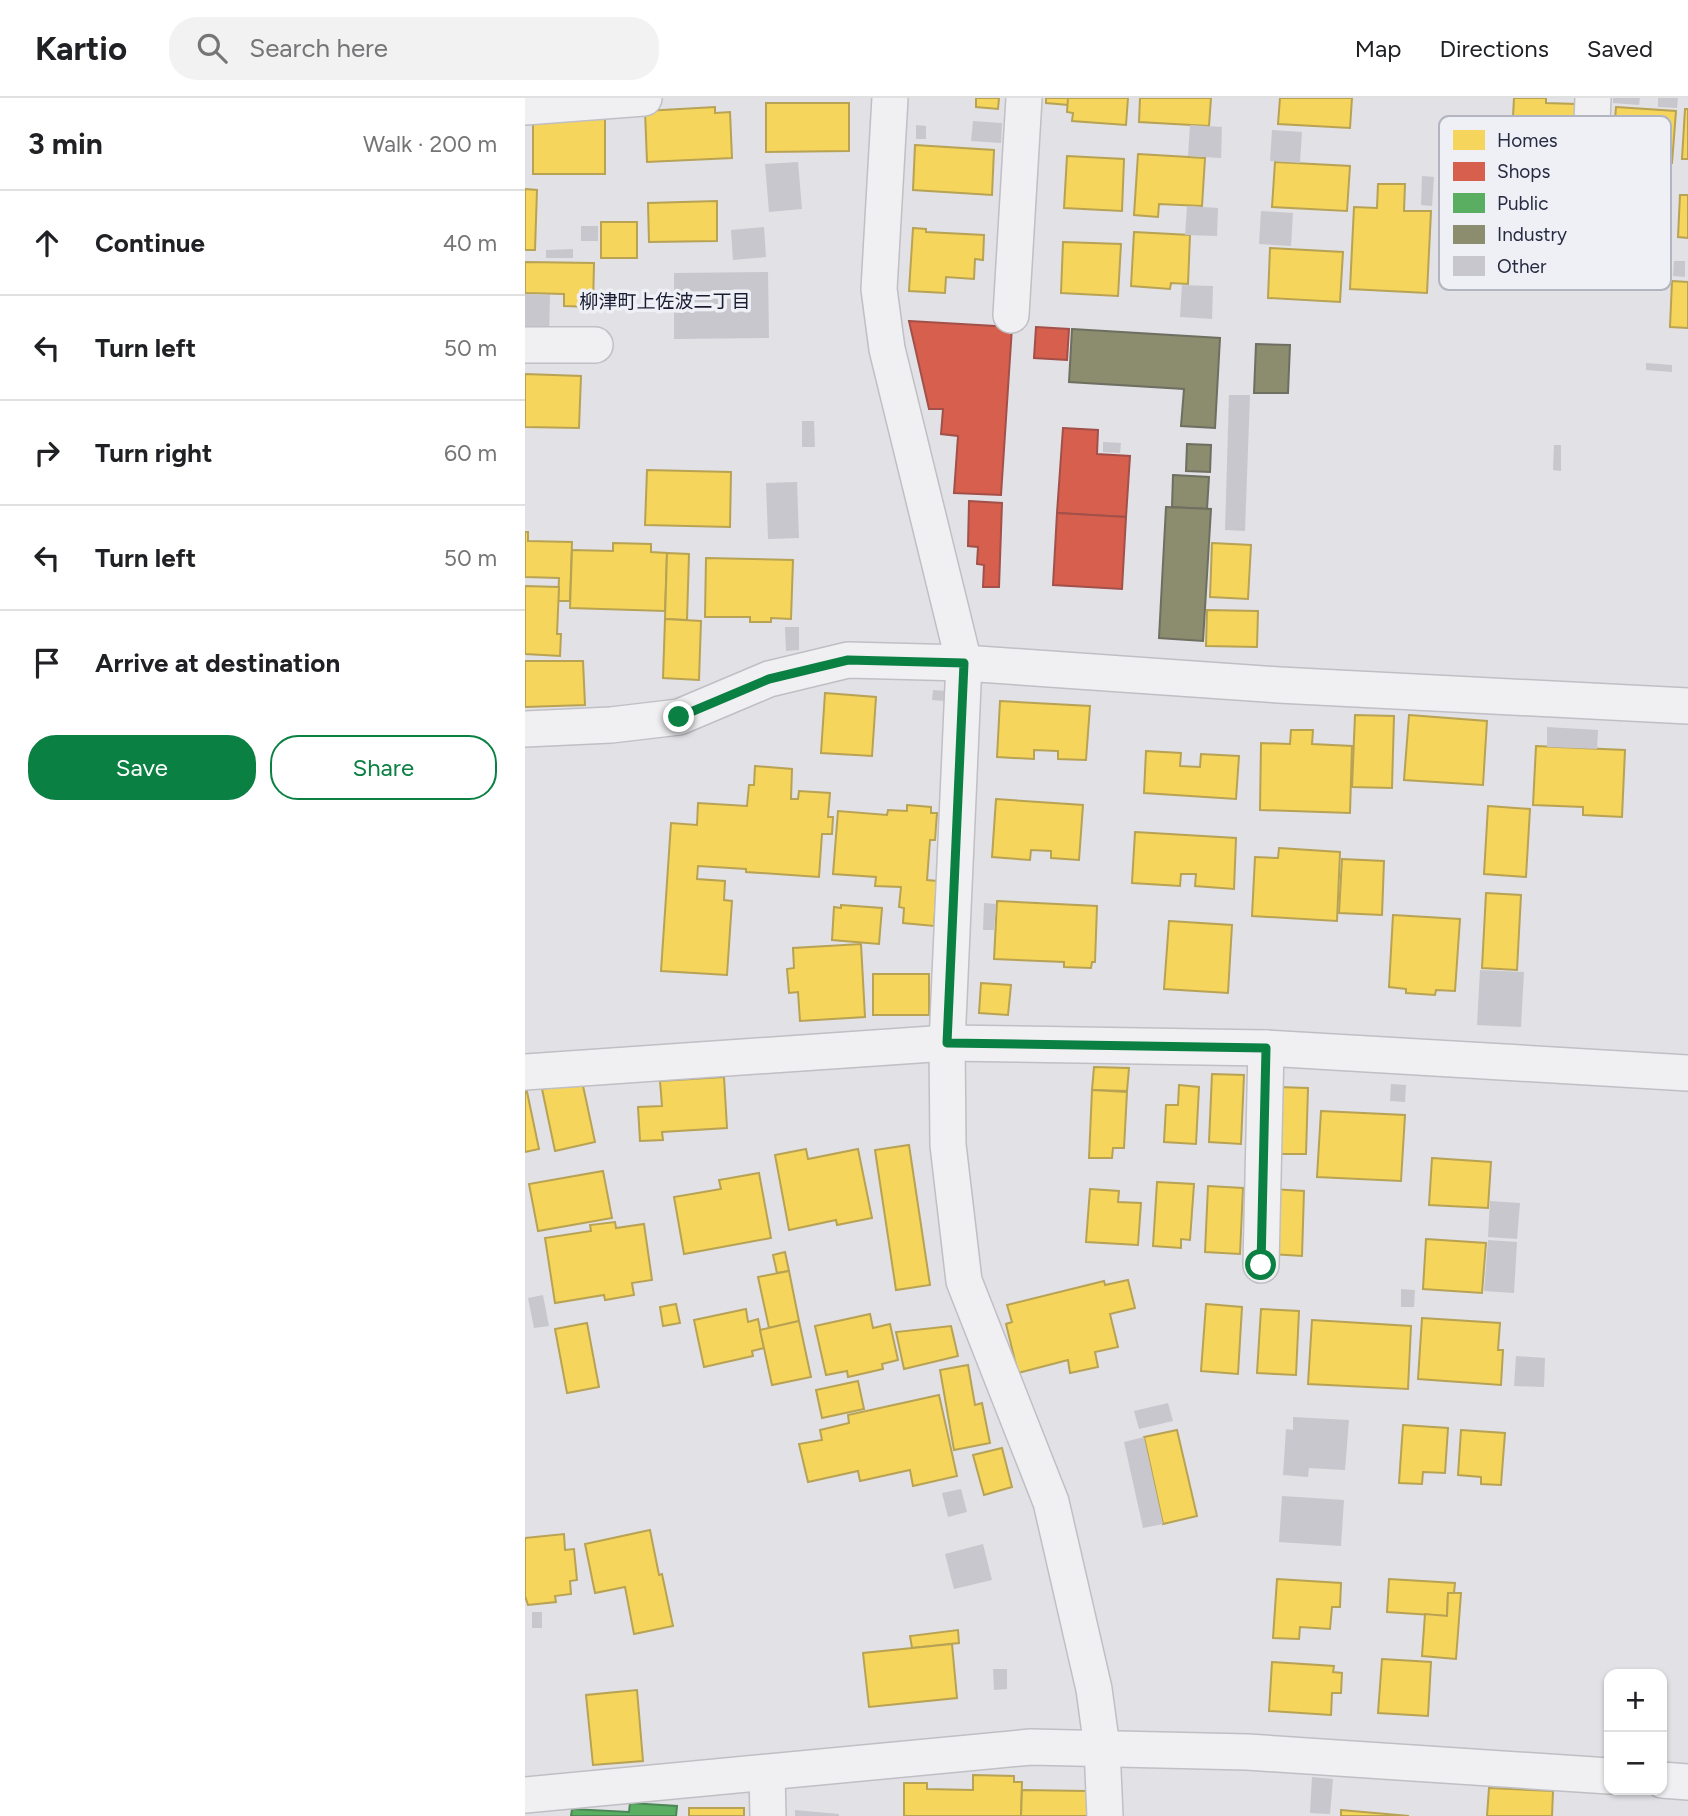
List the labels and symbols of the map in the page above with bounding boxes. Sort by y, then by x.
legend [1439,116,1671,290]
text: Homes [1497,129,1558,152]
text: Shops [1497,160,1551,183]
text: Public [1497,192,1549,215]
text: Industry [1497,223,1567,246]
text: Other [1497,255,1547,278]
district label: 柳津町上佐波二丁目 [579,290,751,313]
route end [663,701,694,732]
route start [1245,1249,1276,1280]

